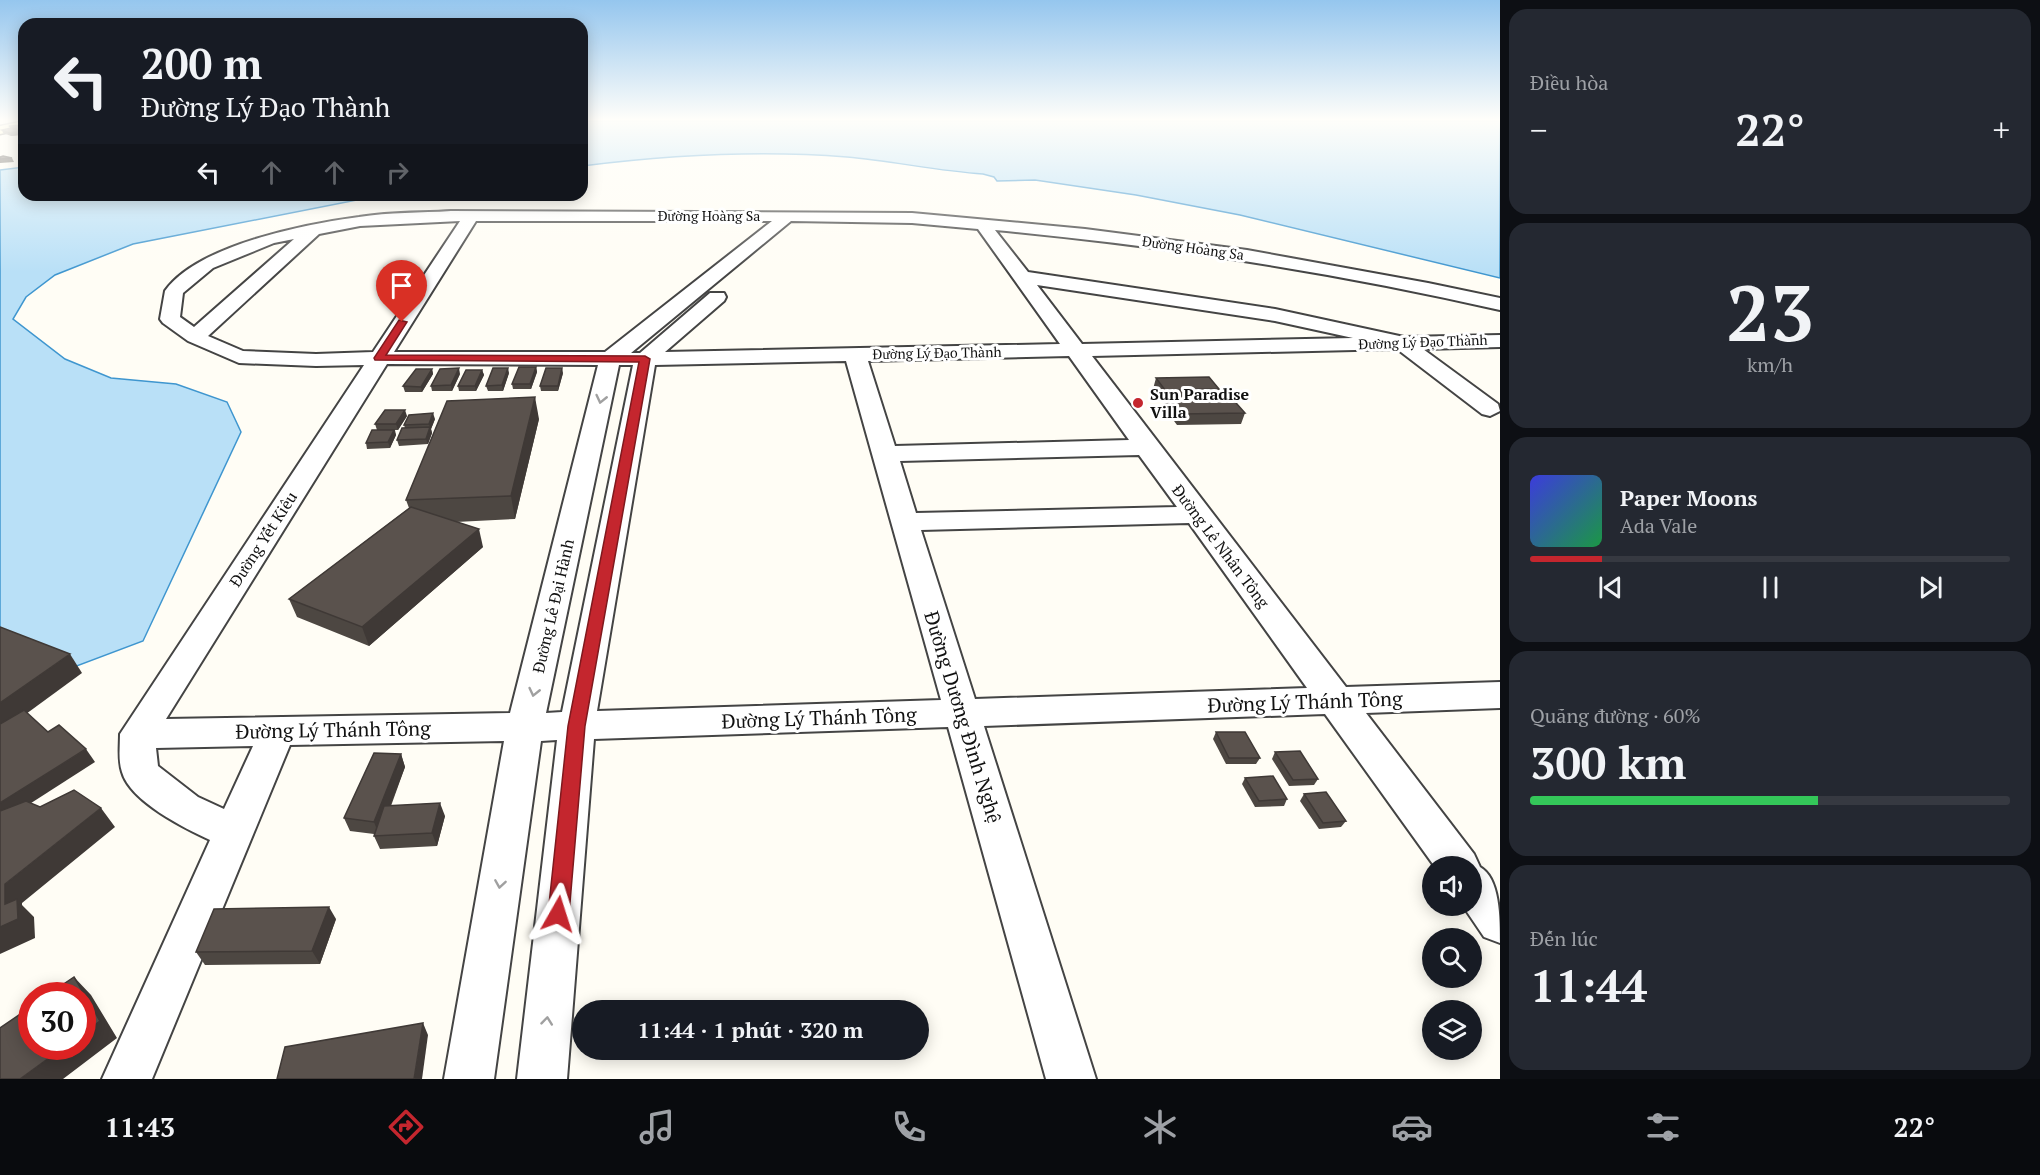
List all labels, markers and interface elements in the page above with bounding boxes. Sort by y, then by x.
text: 200 m [141,35,262,91]
icon: left [42,42,120,120]
text: Điều hòa [1530,69,1608,96]
text: Đường Lý Đạo Thành [141,89,390,125]
text: 22° [1735,99,1805,159]
text: − [1530,108,1548,151]
text: + [1992,108,2010,151]
icon: left [192,156,225,189]
icon: ahead [255,156,288,189]
icon: ahead [318,156,351,189]
icon: right [381,156,414,189]
street label: Đường Hoàng Sa [658,206,760,225]
street label: Đường Hoàng Sa [1141,231,1245,264]
pin [376,260,427,322]
text: 23 [1726,260,1814,363]
icon: arrive [385,269,418,302]
street label: Đường Lý Đạo Thành [1358,330,1488,353]
street label: Đường Lý Đạo Thành [872,342,1002,363]
text: km/h [1747,351,1793,378]
place label: Sun Paradise Villa [1150,383,1249,423]
one-way arrow [595,394,608,404]
marker: Sun Paradise Villa [1131,396,1145,410]
street label: Đường Lê Nhân Tông [1167,480,1275,613]
text: Paper Moons [1620,483,1758,512]
street label: Đường Yết Kiêu [224,487,302,591]
text: Ada Vale [1620,512,1697,539]
street label: Đường Lê Đại Hành [527,536,579,675]
icon: previous [1594,571,1627,604]
icon: pause [1754,571,1787,604]
icon: next [1914,571,1947,604]
street label: Đường Dương Đình Nghệ [918,608,1009,826]
street label: Đường Lý Thánh Tông [1207,685,1403,718]
one-way arrow [528,686,541,696]
street label: Đường Lý Thánh Tông [721,701,917,734]
text: Quãng đường · 60% [1530,702,1701,729]
street label: Đường Lý Thánh Tông [235,714,431,745]
text: 300 km [1530,732,1686,792]
map controls [1422,856,1482,1060]
button: sound [1422,856,1482,916]
one-way arrow [494,878,507,888]
position arrow [526,882,590,946]
text: Đến lúc [1530,925,1598,952]
button: search [1422,928,1482,988]
text: 11:44 [1530,955,1647,1015]
speed limit sign: 30 [18,982,96,1060]
button: layers [1422,1000,1482,1060]
text: 11:44 · 1 phút · 320 m [638,1015,863,1044]
one-way arrow [541,1016,553,1025]
icon: directions [385,1106,427,1148]
icon: music [636,1106,678,1148]
icon: phone [888,1106,930,1148]
icon: climate [1139,1106,1181,1148]
icon: car [1391,1106,1433,1148]
icon: filters [1642,1106,1684,1148]
text: 11:43 [105,1109,175,1145]
text: 22° [1894,1109,1935,1145]

